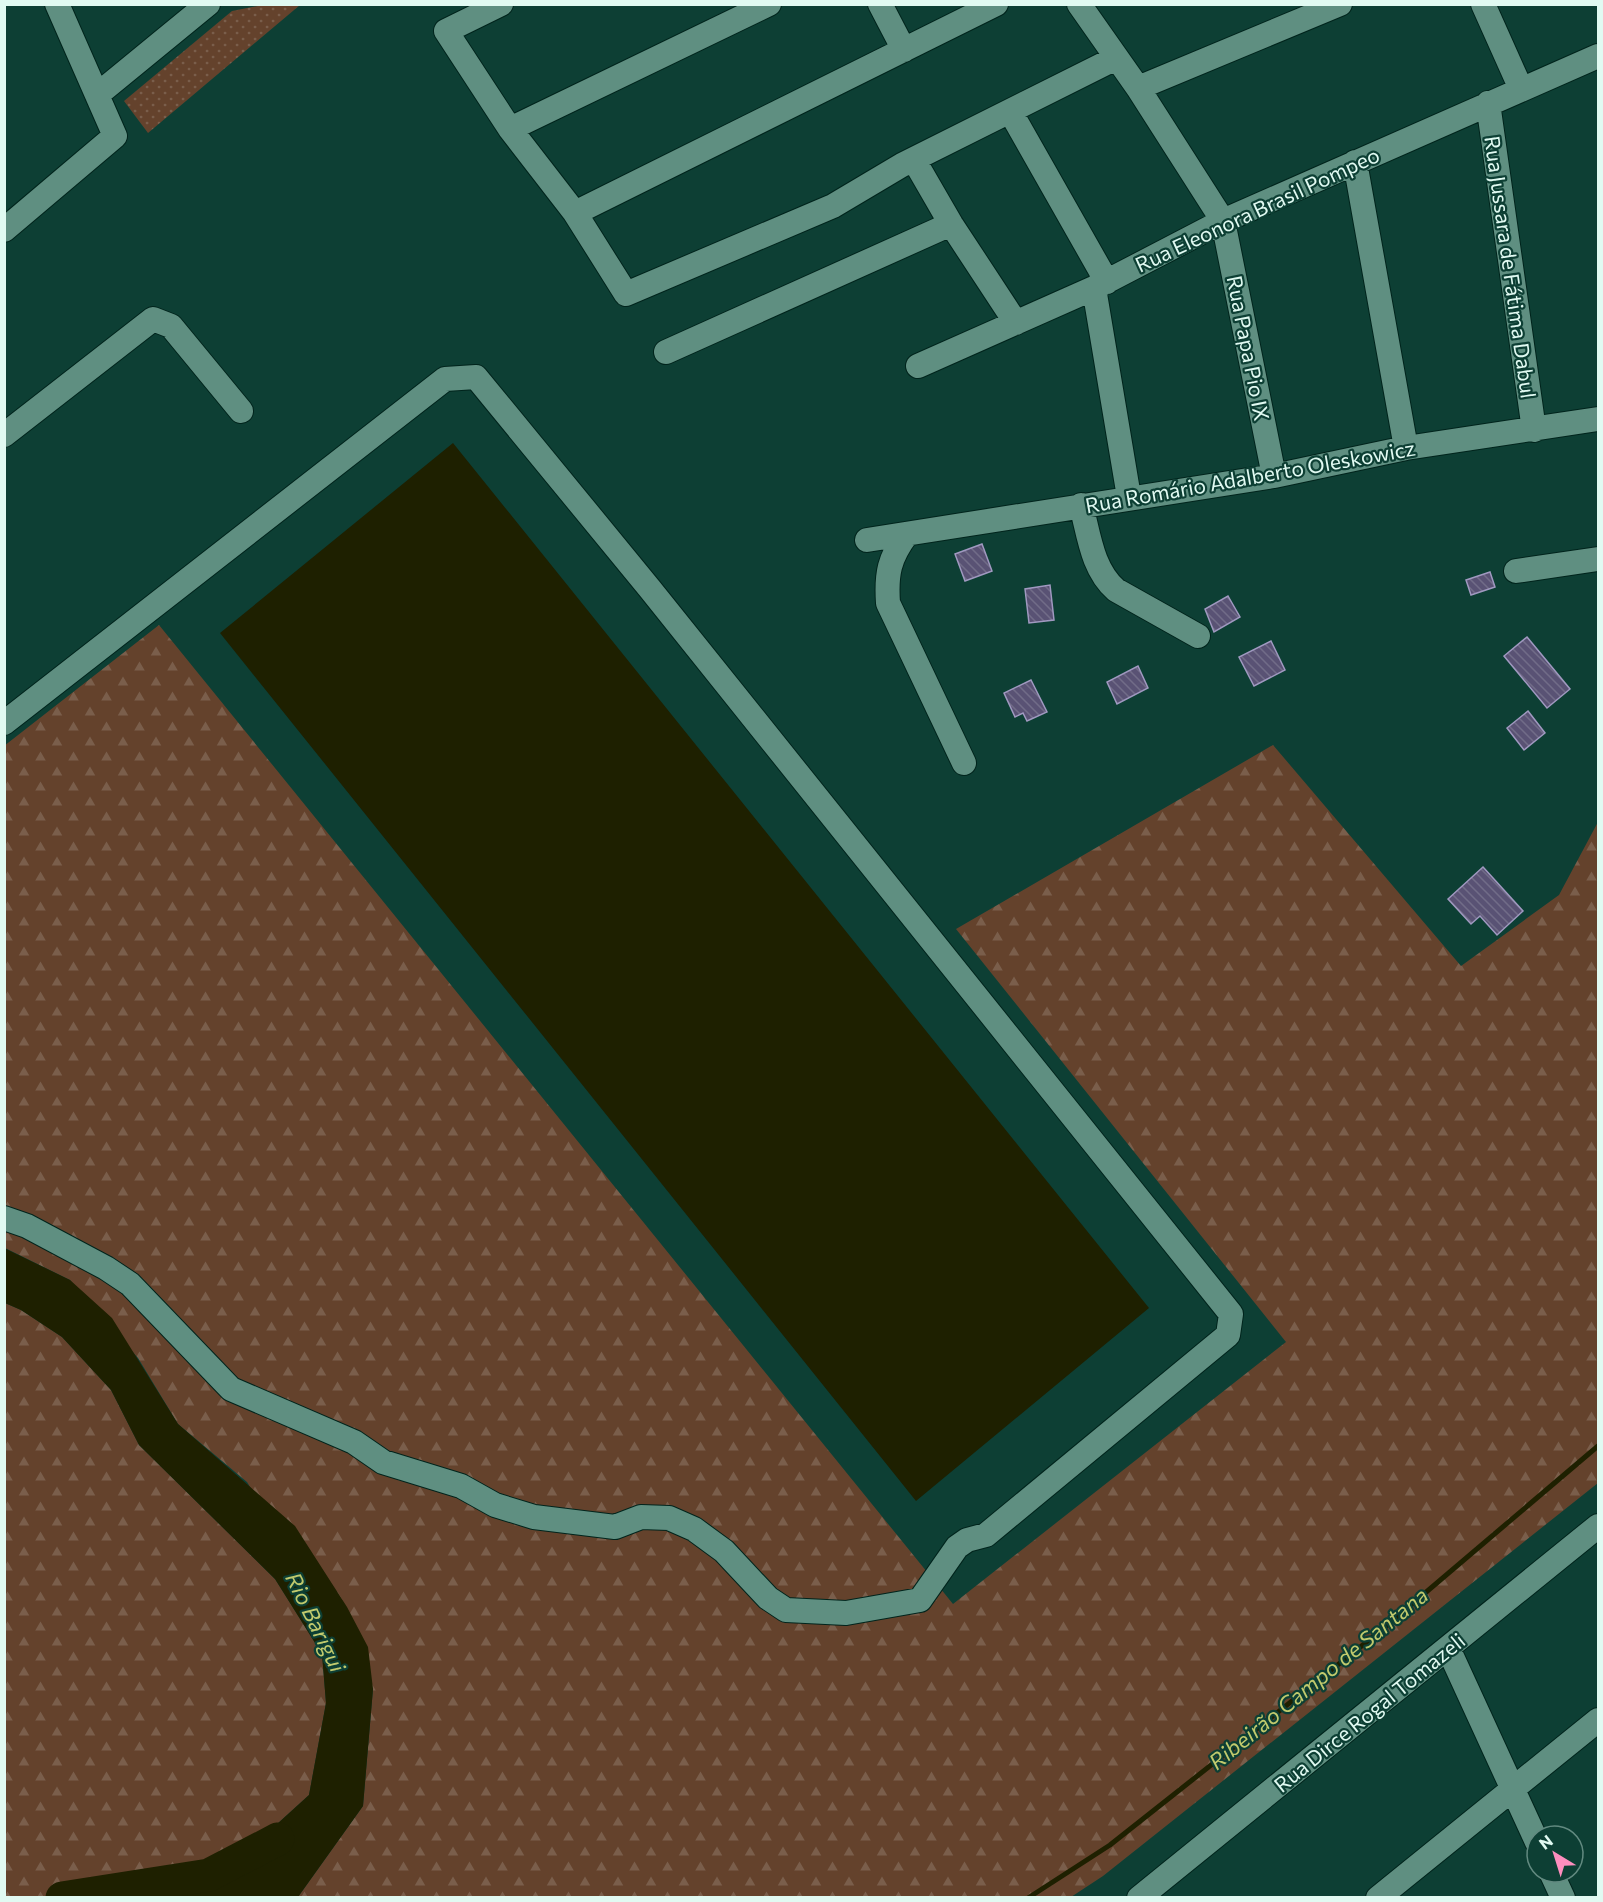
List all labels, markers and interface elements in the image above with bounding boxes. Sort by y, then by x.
street label: Rua Jussara de Fátima Dabul [1480,134,1542,400]
street label: Rua Eleonora Brasil Pompeo [1131,141,1383,277]
street label: Rua Papa Pio IX [1223,273,1275,423]
street label: Rua Romário Adalberto Oleskowicz [1083,435,1417,517]
water label: Rio Barigui [280,1568,352,1678]
water label: Ribeirão Campo de Santana [1203,1581,1433,1775]
street label: Rua Dirce Rogal Tomazeli [1268,1627,1470,1797]
north arrow [1525,1824,1585,1884]
text: N [1535,1831,1556,1853]

